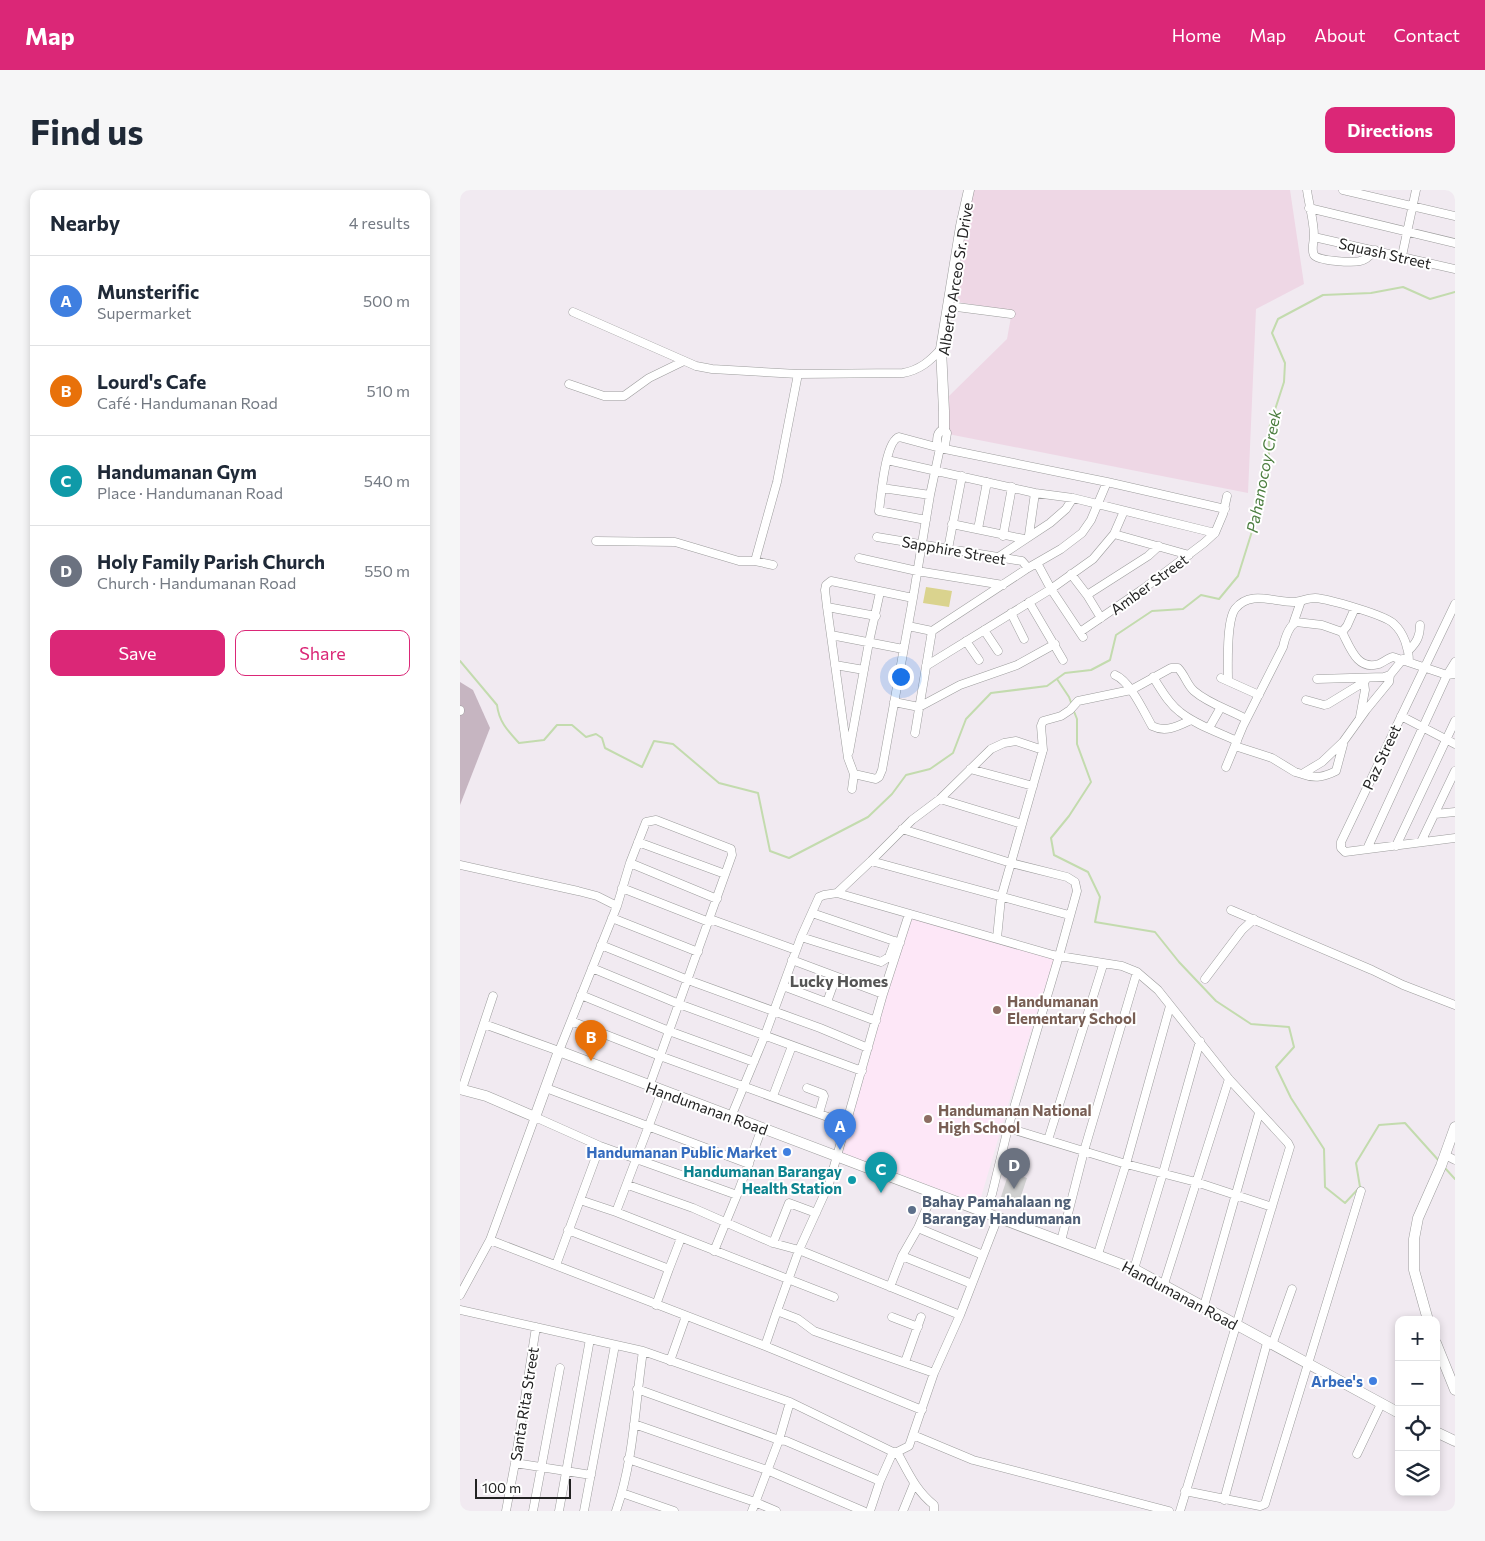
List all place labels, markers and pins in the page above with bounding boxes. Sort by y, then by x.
place label: Handumanan Elementary School [1007,992,1136,1027]
marker: Handumanan Elementary School [991,1004,1003,1016]
pin: B [575,1020,607,1061]
place label: Handumanan National High School [938,1101,1092,1136]
pin: A [824,1109,856,1150]
marker: Handumanan National High School [922,1113,934,1125]
place label: Handumanan Public Market [586,1143,777,1161]
marker: Handumanan Public Market [781,1146,793,1158]
pin: D [998,1148,1030,1189]
pin: C [865,1152,897,1193]
place label: Handumanan Barangay Health Station [683,1162,843,1197]
marker: Handumanan Barangay Health Station [846,1174,858,1186]
place label: Bahay Pamahalaan ng Barangay Handumanan [922,1192,1081,1227]
marker: Bahay Pamahalaan ng Barangay Handumanan [906,1204,918,1216]
place label: Arbee's [1311,1372,1363,1390]
marker: Arbee's [1367,1375,1379,1387]

